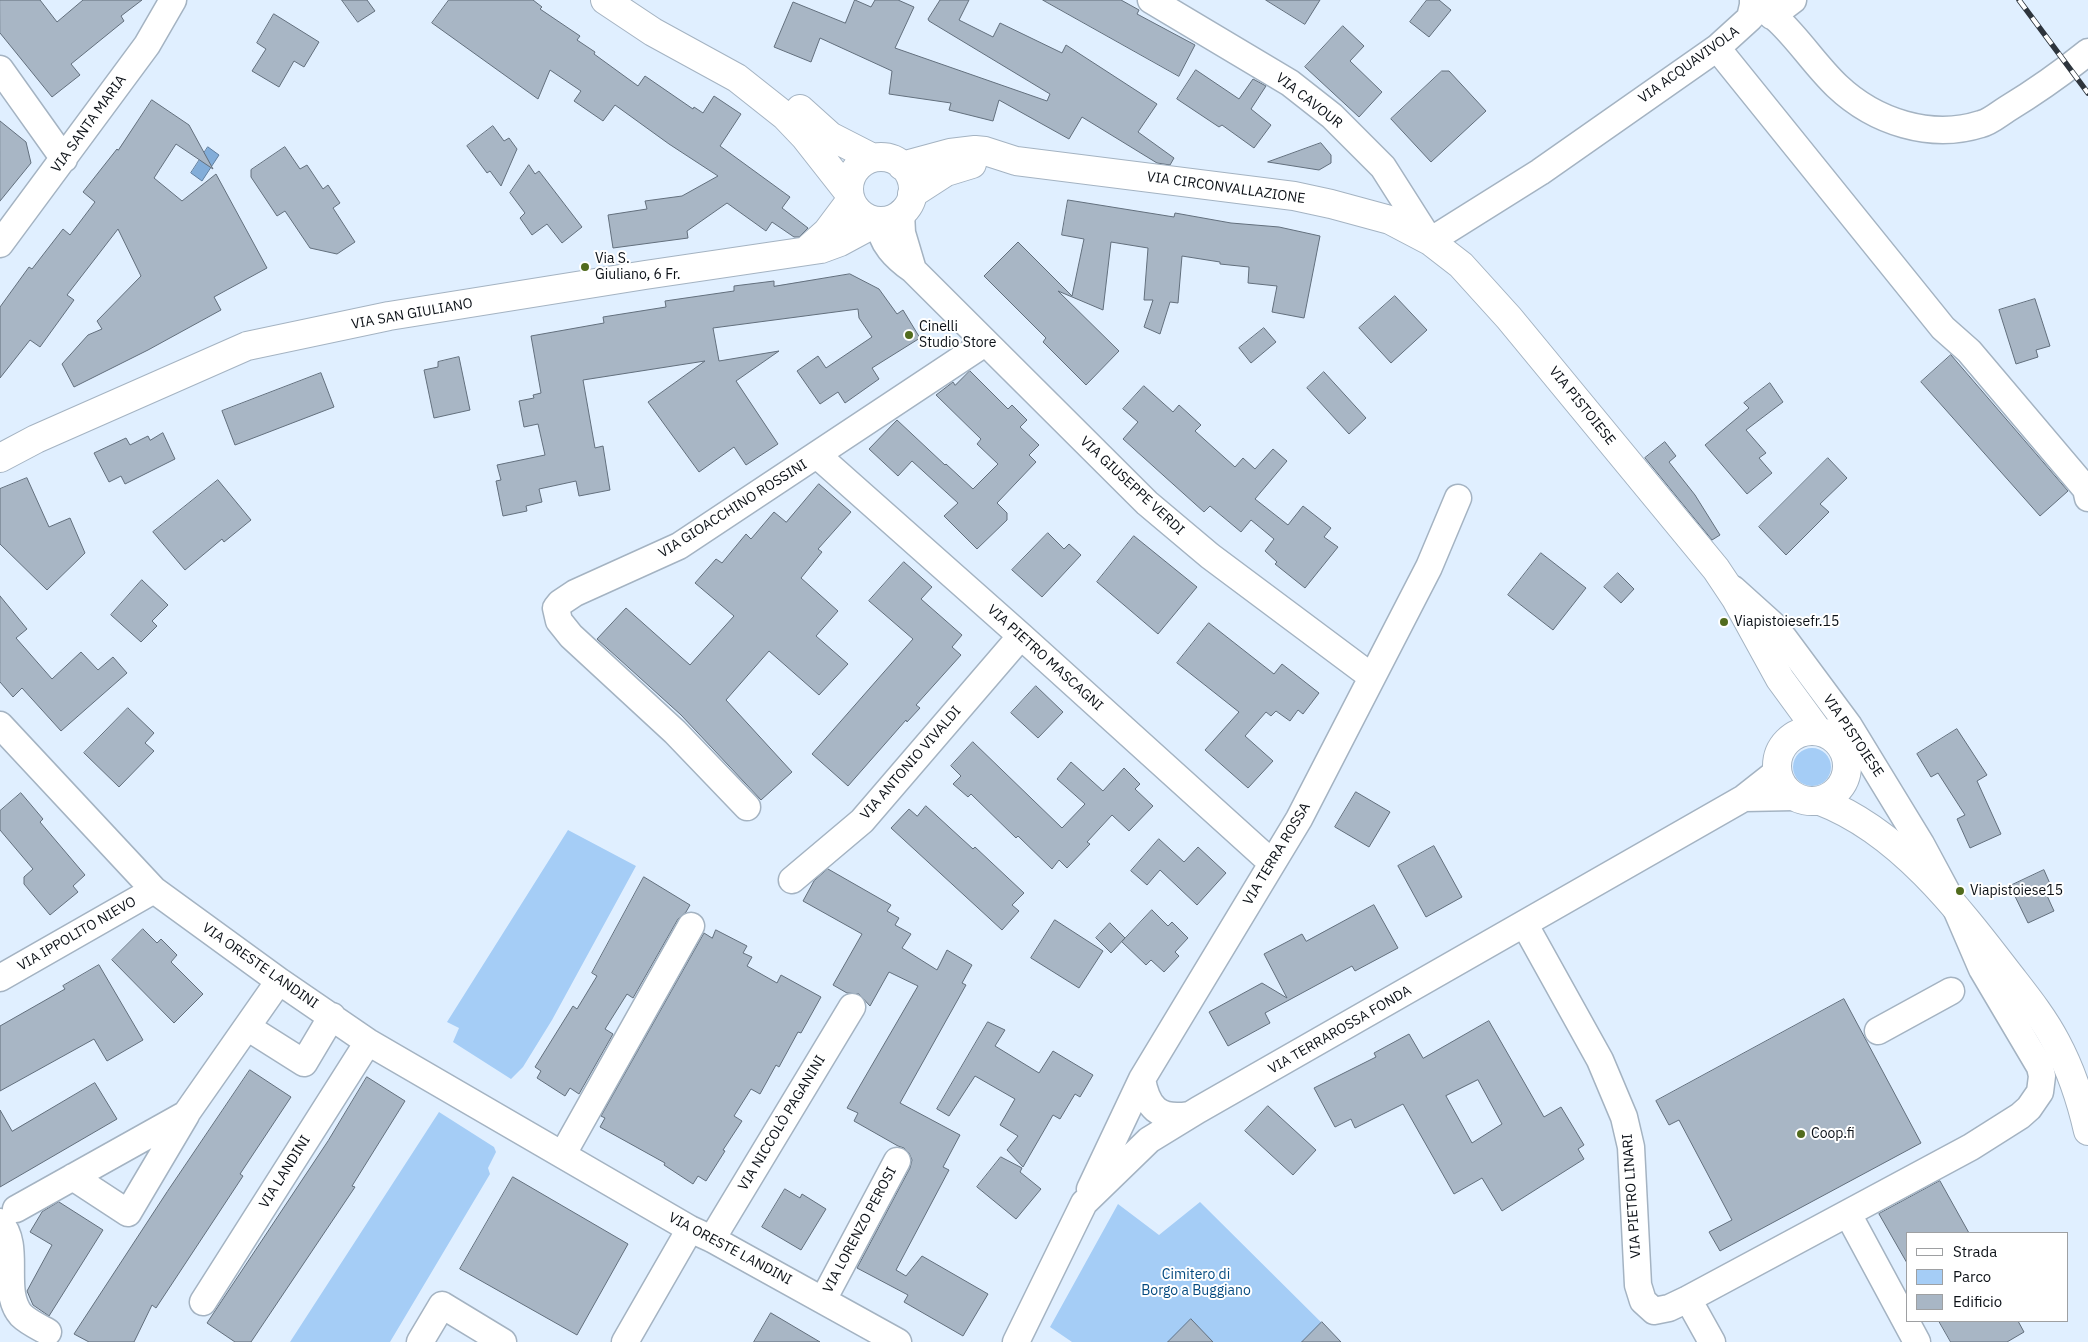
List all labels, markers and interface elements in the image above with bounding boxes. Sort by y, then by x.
street label: VIA ACQUAVIVOLA [1636,23,1742,107]
street label: VIA CAVOUR [1272,70,1346,132]
street label: VIA SANTA MARIA [48,72,130,176]
street label: VIA CIRCONVALLAZIONE [1146,169,1306,207]
place label: Via S. Giuliano, 6 Fr. [595,251,681,284]
marker: Via S. Giuliano, 6 Fr. [579,261,591,273]
street label: VIA SAN GIULIANO [350,295,474,333]
place label: Cinelli Studio Store [919,319,996,352]
marker: Cinelli Studio Store [903,329,915,341]
street label: VIA PISTOIESE [1545,363,1619,449]
street label: VIA GIUSEPPE VERDI [1076,433,1188,539]
street label: VIA GIOACCHINO ROSSINI [656,456,810,562]
street label: VIA PIETRO MASCAGNI [984,602,1106,714]
place label: Viapistoiesefr.15 [1734,614,1839,630]
marker: Viapistoiesefr.15 [1718,616,1730,628]
street label: VIA PISTOIESE [1819,691,1887,781]
street label: VIA ANTONIO VIVALDI [857,703,965,823]
street label: VIA TERRA ROSSA [1240,800,1314,908]
place label: Viapistoiese15 [1970,883,2063,899]
marker: Viapistoiese15 [1954,885,1966,897]
street label: VIA IPPOLITO NIEVO [15,893,139,975]
street label: VIA ORESTE LANDINI [199,920,321,1012]
street label: VIA TERRAROSSA FONDA [1266,982,1414,1078]
street label: VIA NICCOLÒ PAGANINI [735,1052,829,1194]
place label: Coop.fi [1811,1126,1855,1142]
marker: Coop.fi [1795,1128,1807,1140]
street label: VIA LANDINI [256,1132,314,1212]
street label: VIA PIETRO LINARI [1619,1133,1645,1259]
street label: VIA LORENZO PEROSI [820,1164,900,1296]
street label: VIA ORESTE LANDINI [665,1209,795,1289]
legend [1906,1232,2068,1322]
text: Strada [1953,1242,1997,1261]
park label: Cimitero di Borgo a Buggiano [1141,1267,1251,1300]
text: Parco [1953,1267,1991,1286]
text: Edificio [1953,1292,2002,1311]

